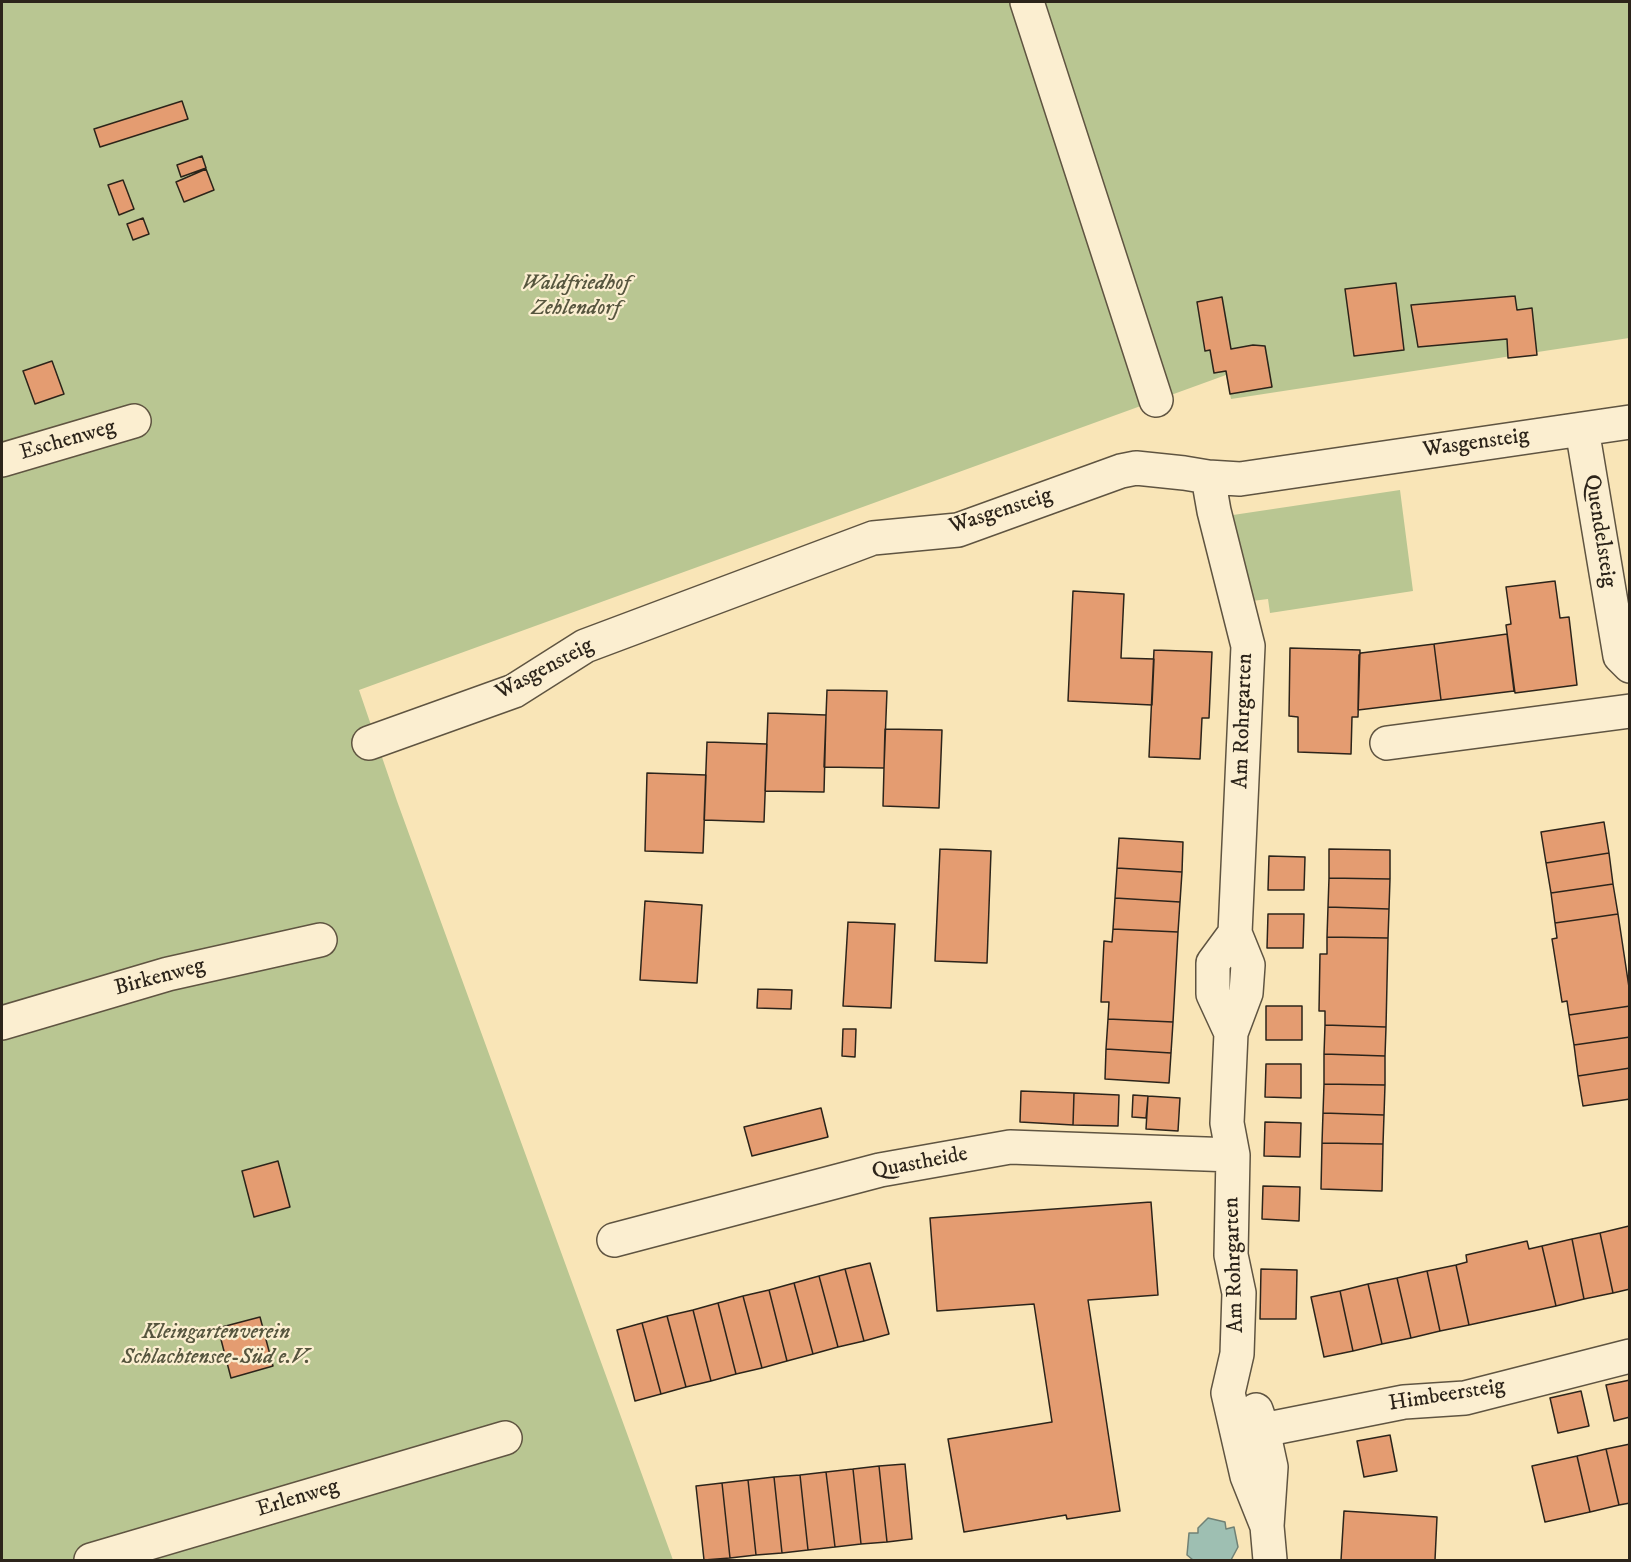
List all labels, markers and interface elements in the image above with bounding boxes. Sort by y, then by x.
park label: Waldfriedhof Zehlendorf [522,271,630,322]
street label: Eschenweg [17,415,119,467]
street label: Wasgensteig [1421,424,1531,464]
street label: Quendelsteig [1577,473,1621,589]
street label: Wasgensteig [946,483,1056,541]
street label: Wasgensteig [492,633,598,707]
street label: Am Rohrgarten [1228,653,1260,789]
street label: Birkenweg [112,953,208,1003]
street label: Quastheide [870,1142,970,1186]
street label: Am Rohrgarten [1219,1197,1251,1333]
park label: Kleingartenverein Schlachtensee-Süd e.V. [122,1320,310,1372]
street label: Himbeersteig [1387,1374,1507,1418]
street label: Erlenweg [254,1474,342,1524]

